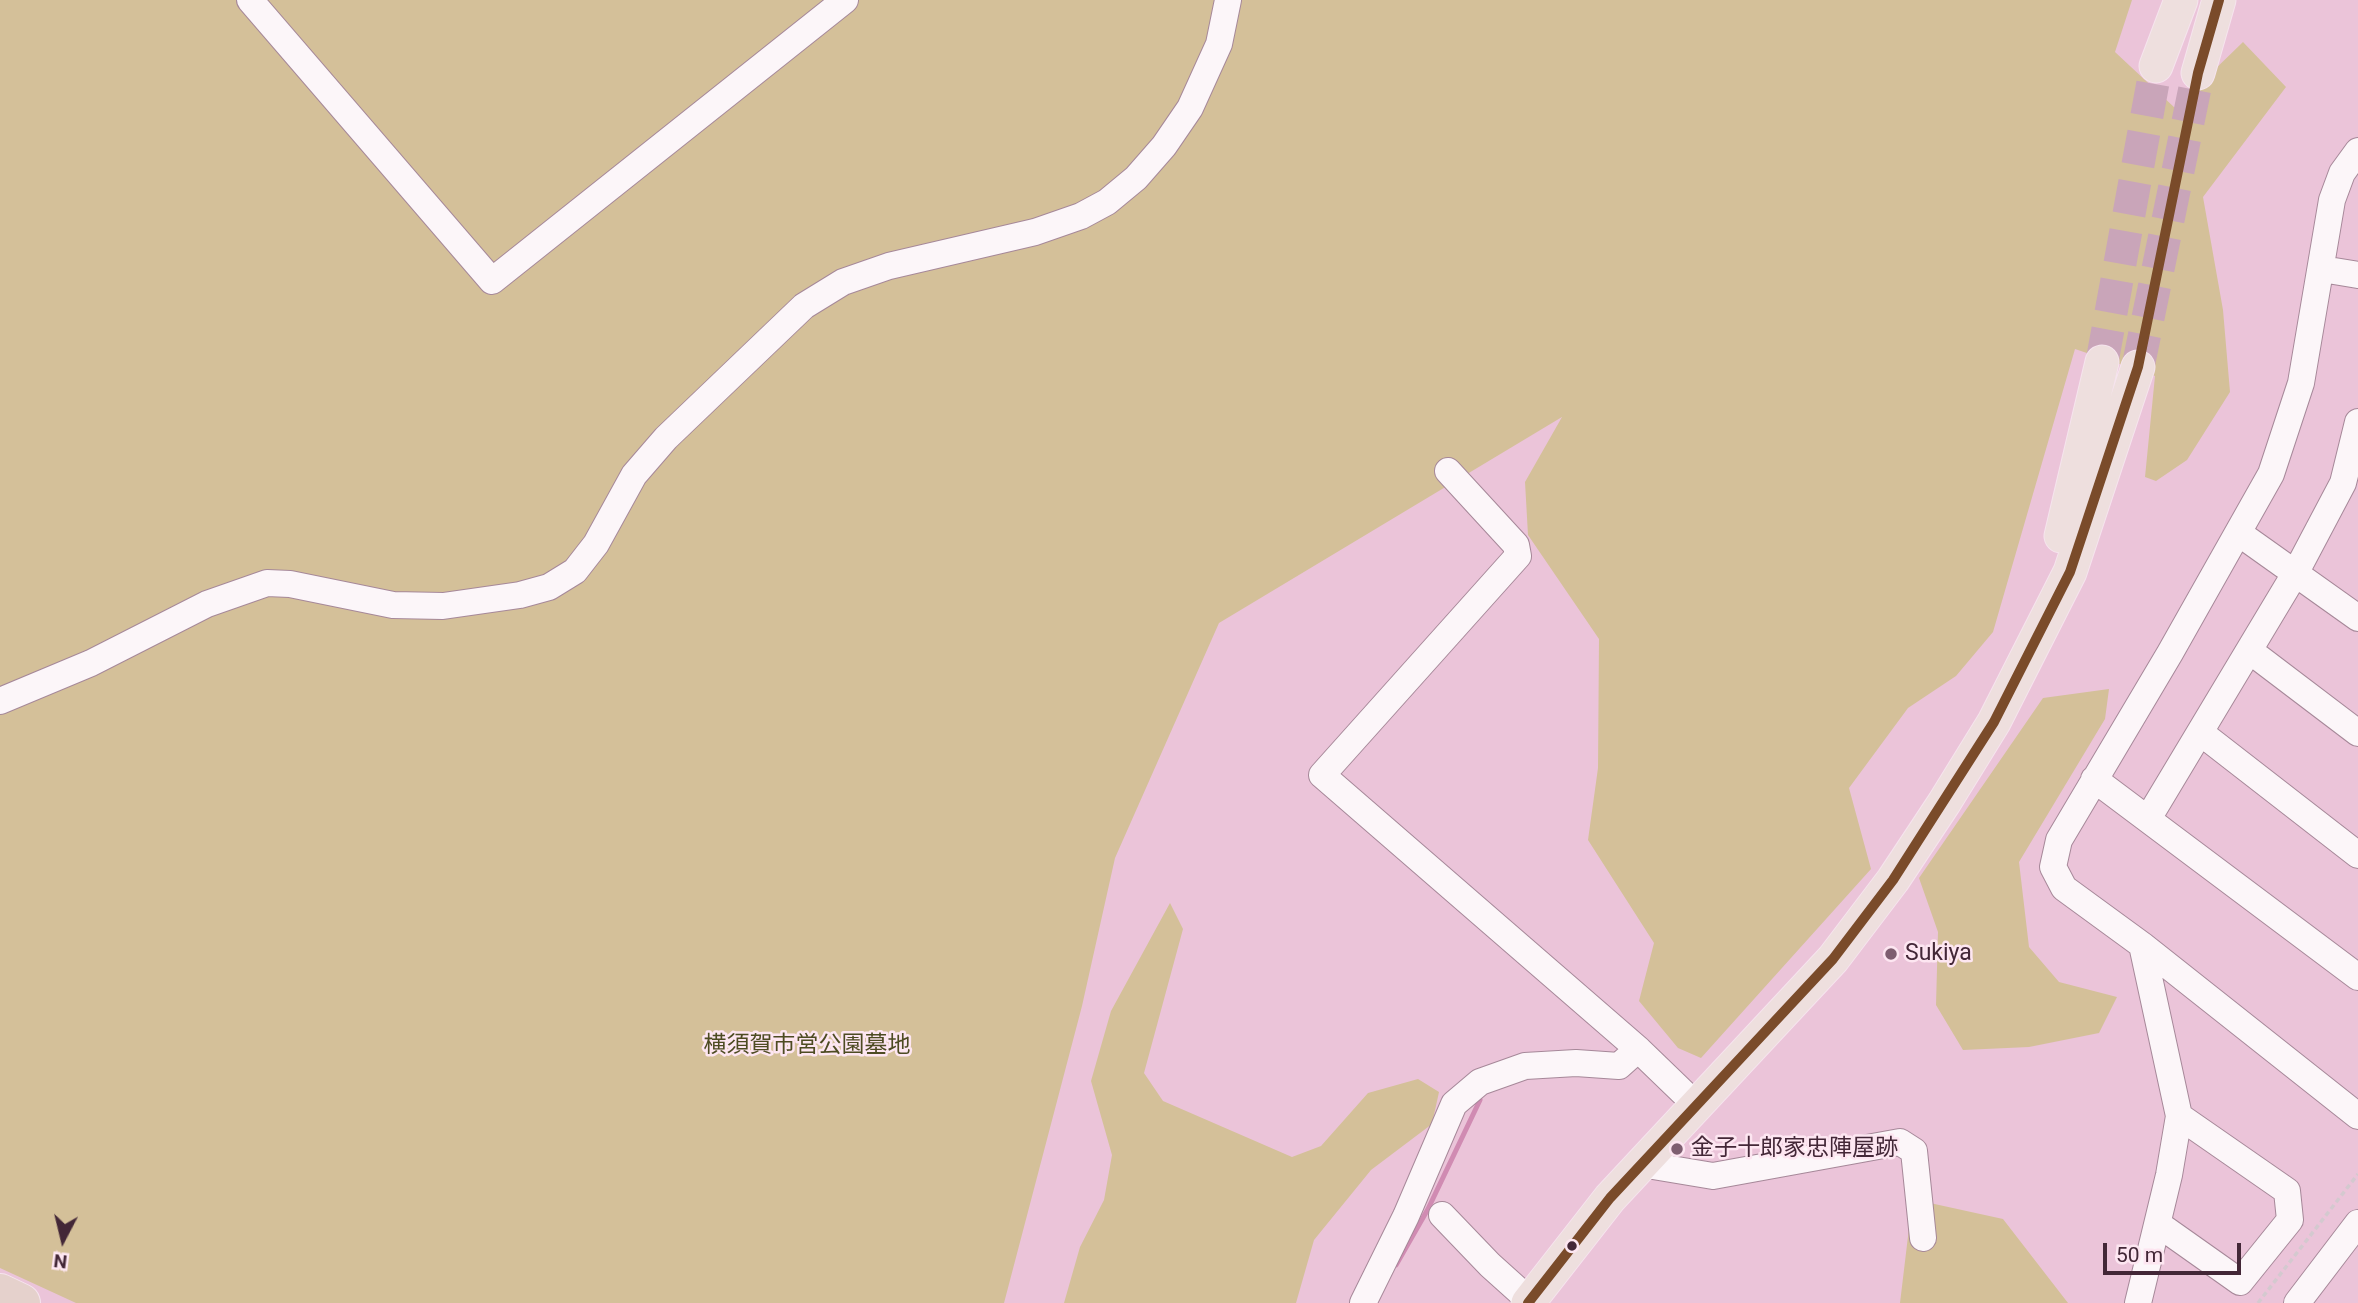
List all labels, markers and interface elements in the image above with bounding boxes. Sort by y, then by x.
place label: Sukiya [1905,940,1972,968]
marker: Sukiya [1883,946,1899,962]
park label: 横須賀市営公園墓地 [704,1032,910,1060]
place label: 金子十郎家忠陣屋跡 [1691,1135,1898,1163]
marker: 金子十郎家忠陣屋跡 [1669,1141,1685,1157]
north arrow [28,1205,98,1275]
scale bar [2106,1230,2244,1274]
unlabelled marker [1565,1239,1579,1253]
text: 50 m [2116,1243,2163,1267]
text: N [52,1249,68,1274]

